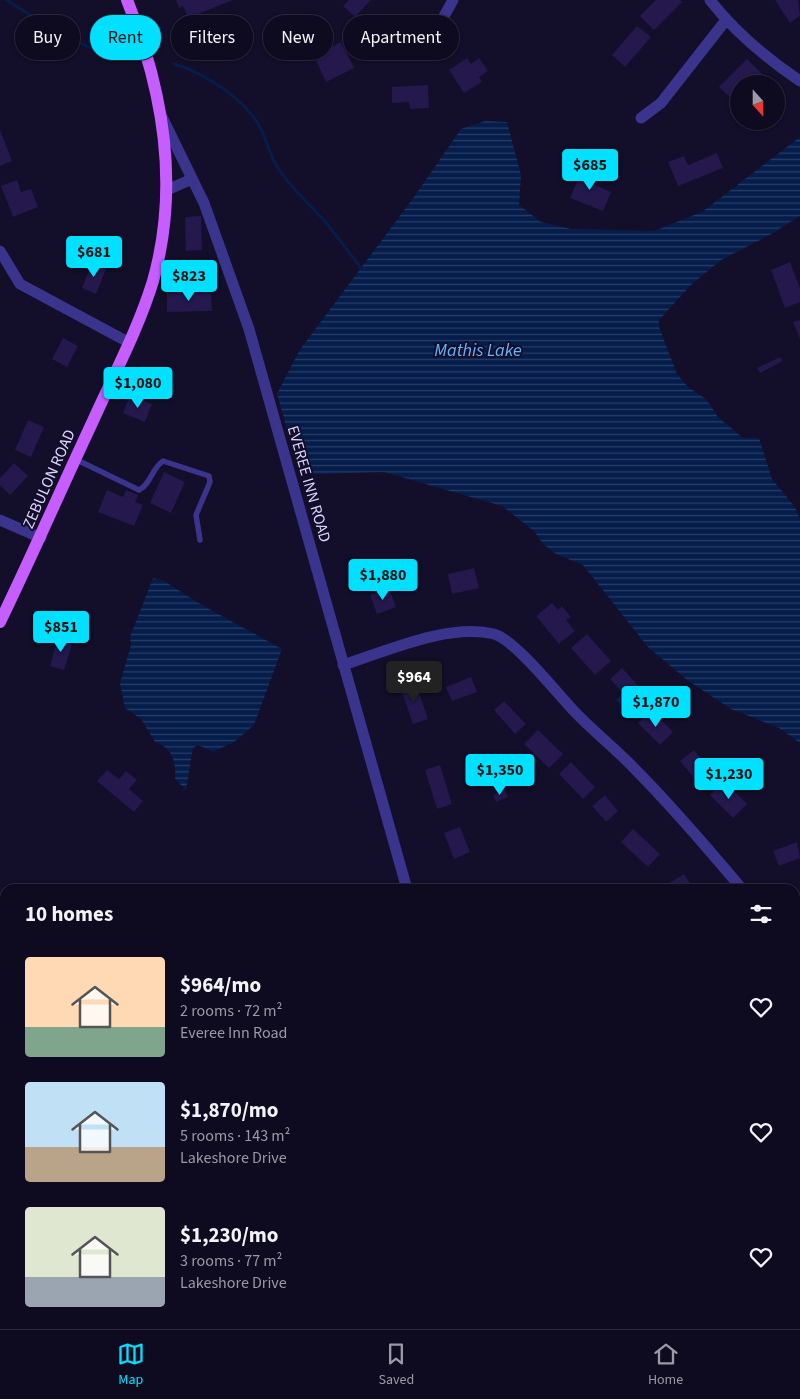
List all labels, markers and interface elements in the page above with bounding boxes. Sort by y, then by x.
chip: Buy [15,15,80,60]
chip: Rent [90,15,161,60]
chip: Filters [171,15,253,60]
chip: New [263,15,333,60]
chip: Apartment [343,15,459,60]
north arrow [730,75,785,130]
map controls [730,75,785,130]
pin: $685 [560,148,620,191]
text: $685 [573,154,607,176]
pin: $681 [64,236,124,278]
text: $681 [77,241,111,263]
pin: $823 [159,260,219,302]
text: $823 [172,265,206,287]
water label: Mathis Lake [434,338,522,363]
pin: $1,080 [97,366,179,409]
text: $1,080 [114,372,162,394]
street label: EVEREE INN ROAD [282,423,336,545]
street label: ZEBULON ROAD [17,426,81,532]
pin: $1,880 [342,558,424,601]
text: $1,880 [359,564,407,586]
pin: $851 [31,610,91,653]
text: $851 [44,616,78,638]
pin: $964 [384,660,444,703]
text: $964 [397,666,431,688]
pin: $1,870 [615,686,697,728]
text: $1,870 [632,691,680,713]
pin: $1,350 [459,754,541,796]
pin: $1,230 [688,758,770,800]
text: $1,350 [476,759,524,781]
text: $1,230 [705,763,753,785]
text: 10 homes [25,899,113,929]
icon: filters [747,900,775,928]
text: $964/mo [180,970,261,1000]
icon: home [65,977,125,1037]
icon: heart [747,993,775,1021]
text: 2 rooms · 72 m² [180,1000,282,1022]
text: Everee Inn Road [180,1022,287,1044]
text: $1,870/mo [180,1095,279,1125]
icon: home [65,1102,125,1162]
icon: heart [747,1118,775,1146]
text: 5 rooms · 143 m² [180,1125,290,1147]
text: Lakeshore Drive [180,1147,287,1169]
text: $1,230/mo [180,1220,279,1250]
icon: home [65,1227,125,1287]
icon: heart [747,1243,775,1271]
text: 3 rooms · 77 m² [180,1250,282,1272]
text: Lakeshore Drive [180,1272,287,1294]
tab: Map [117,1340,145,1390]
tab: Saved [378,1340,414,1390]
tab: Home [648,1340,683,1390]

